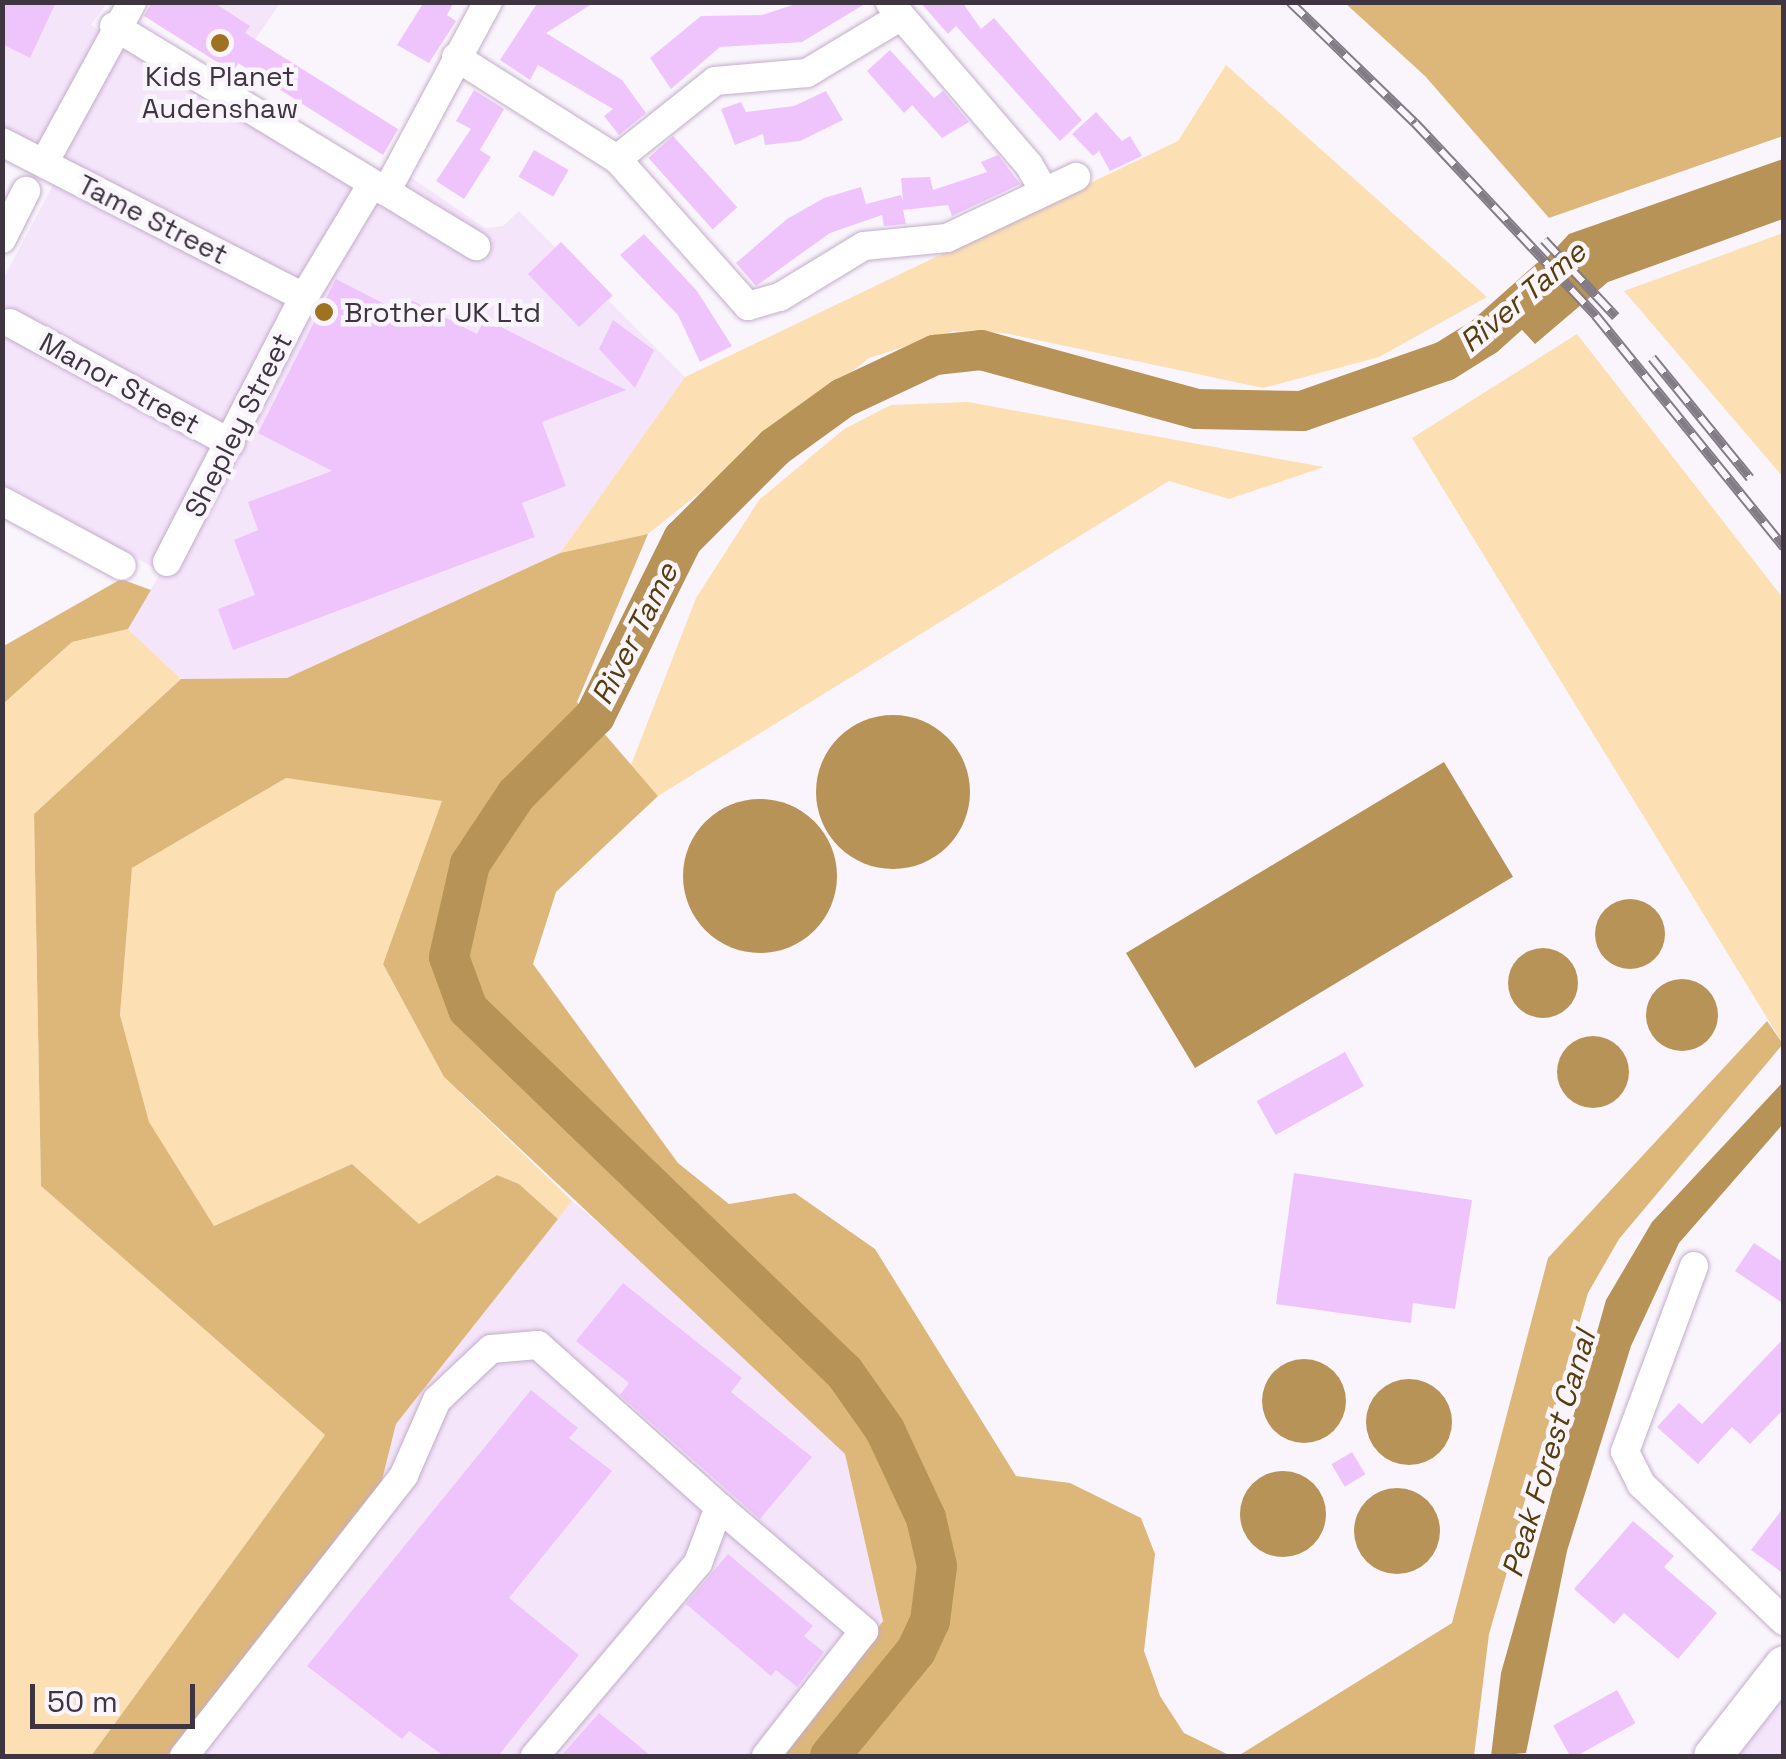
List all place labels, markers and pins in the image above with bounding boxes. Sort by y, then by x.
marker: Kids Planet Audenshaw [209,32,231,54]
place label: Kids Planet Audenshaw [142,59,298,125]
place label: Brother UK Ltd [344,295,541,329]
marker: Brother UK Ltd [313,301,335,323]

